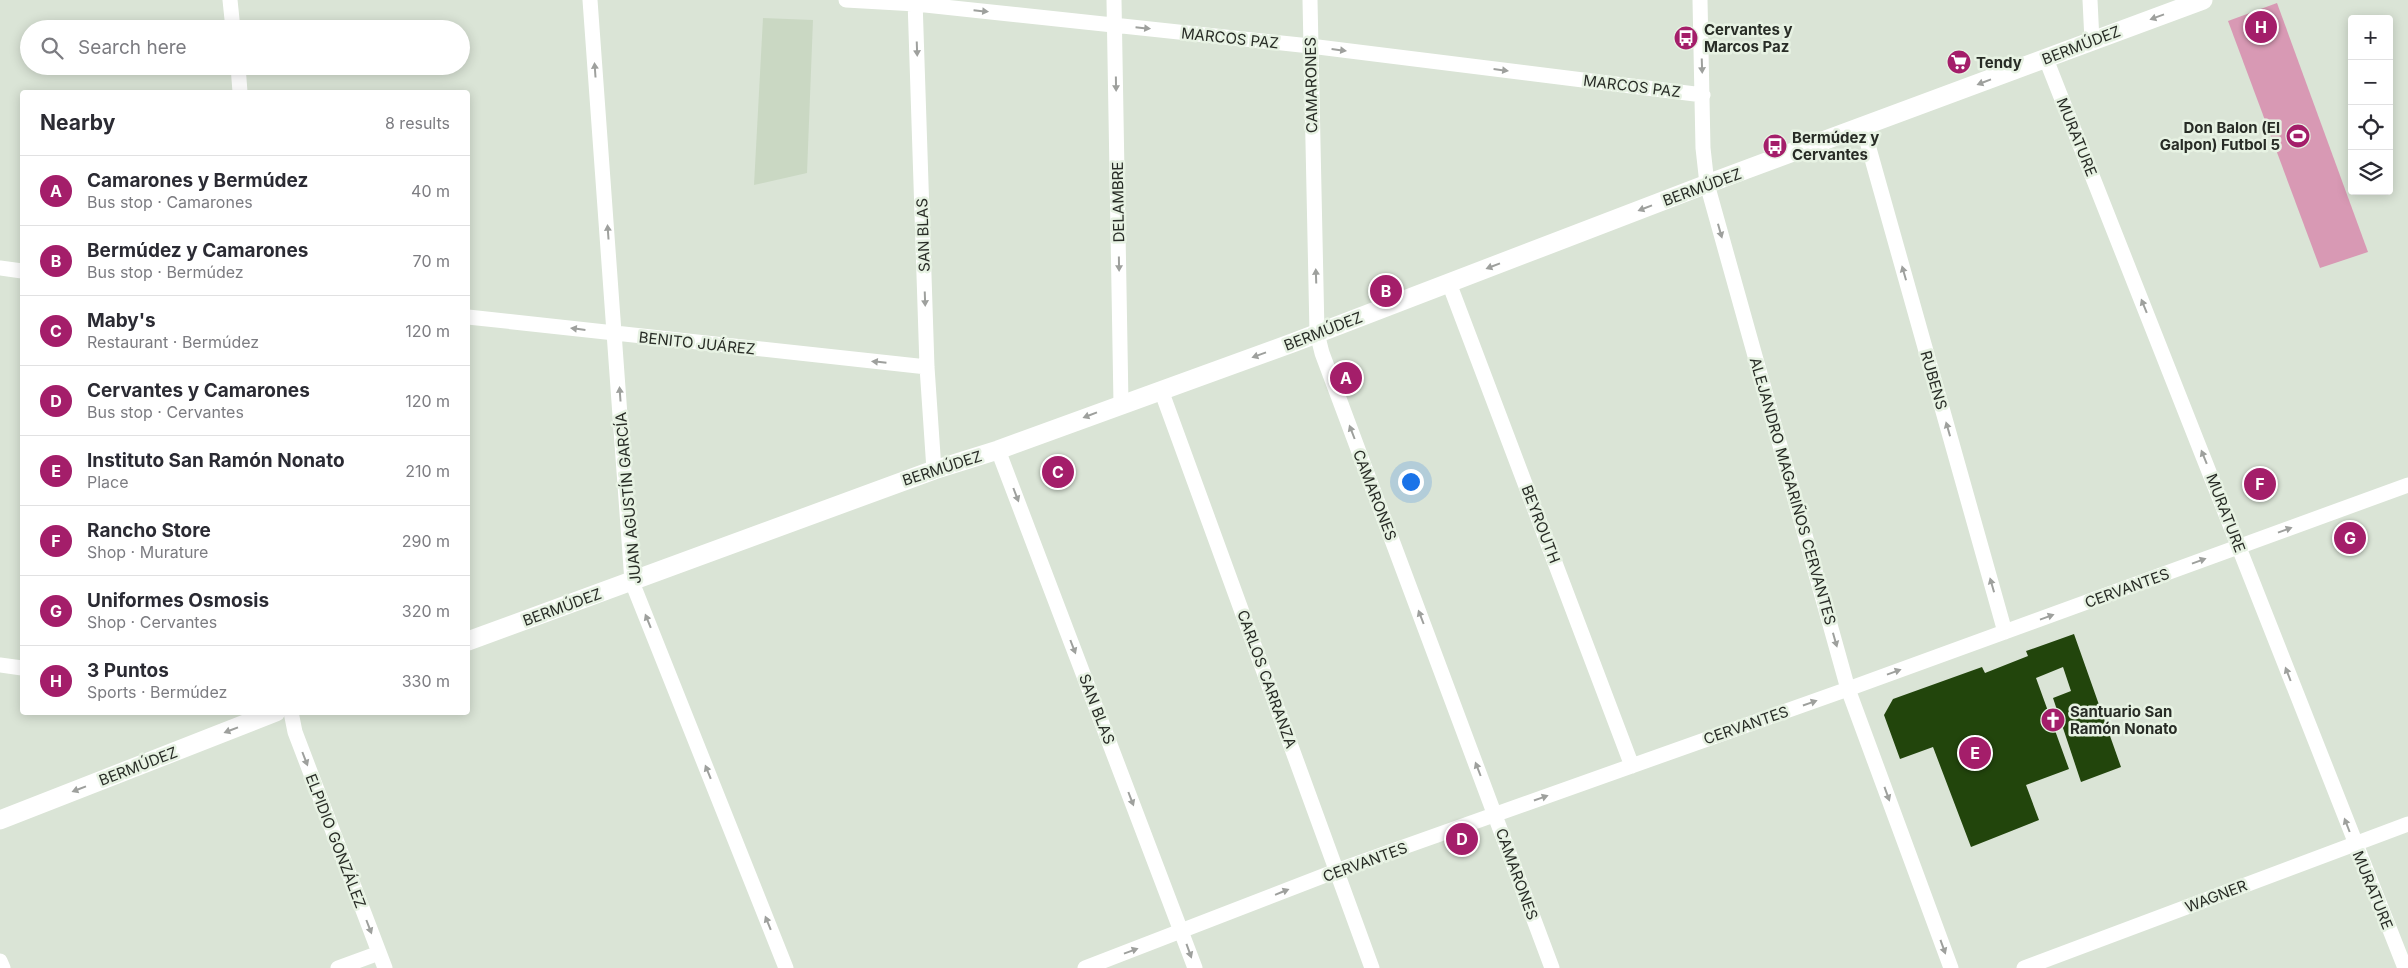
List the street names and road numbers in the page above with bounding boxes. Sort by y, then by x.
street label: BERMÚDEZ [2039,21,2123,69]
street label: MARCOS PAZ [1180,23,1280,53]
street label: CAMARONES [1301,37,1321,133]
street label: MARCOS PAZ [1582,71,1682,101]
street label: MURATURE [2053,95,2101,179]
street label: DELAMBRE [1108,161,1128,243]
street label: BERMÚDEZ [1660,164,1744,210]
street label: SAN BLAS [912,198,934,272]
street label: BERMÚDEZ [1281,307,1365,355]
street label: BENITO JUÁREZ [638,327,756,359]
street label: RUBENS [1917,348,1951,412]
street label: ALEJANDRO MAGARIÑOS CERVANTES [1746,355,1840,627]
street label: JUAN AGUSTÍN GARCÍA [611,411,645,585]
street label: BERMÚDEZ [900,446,984,490]
street label: CAMARONES [1349,447,1401,543]
street label: MURATURE [2202,471,2250,555]
street label: BEYROUTH [1517,482,1565,566]
street label: CERVANTES [2082,564,2172,612]
street label: BERMÚDEZ [520,584,604,630]
street label: CARLOS CARRANZA [1233,607,1301,751]
street label: SAN BLAS [1075,671,1119,747]
street label: CERVANTES [1701,702,1791,748]
street label: BERMÚDEZ [96,742,180,790]
street label: ELPIDIO GONZÁLEZ [302,771,370,911]
street label: CAMARONES [1492,826,1542,922]
street label: CERVANTES [1320,838,1410,886]
street label: MURATURE [2349,848,2397,932]
street label: WAGNER [2182,875,2250,917]

